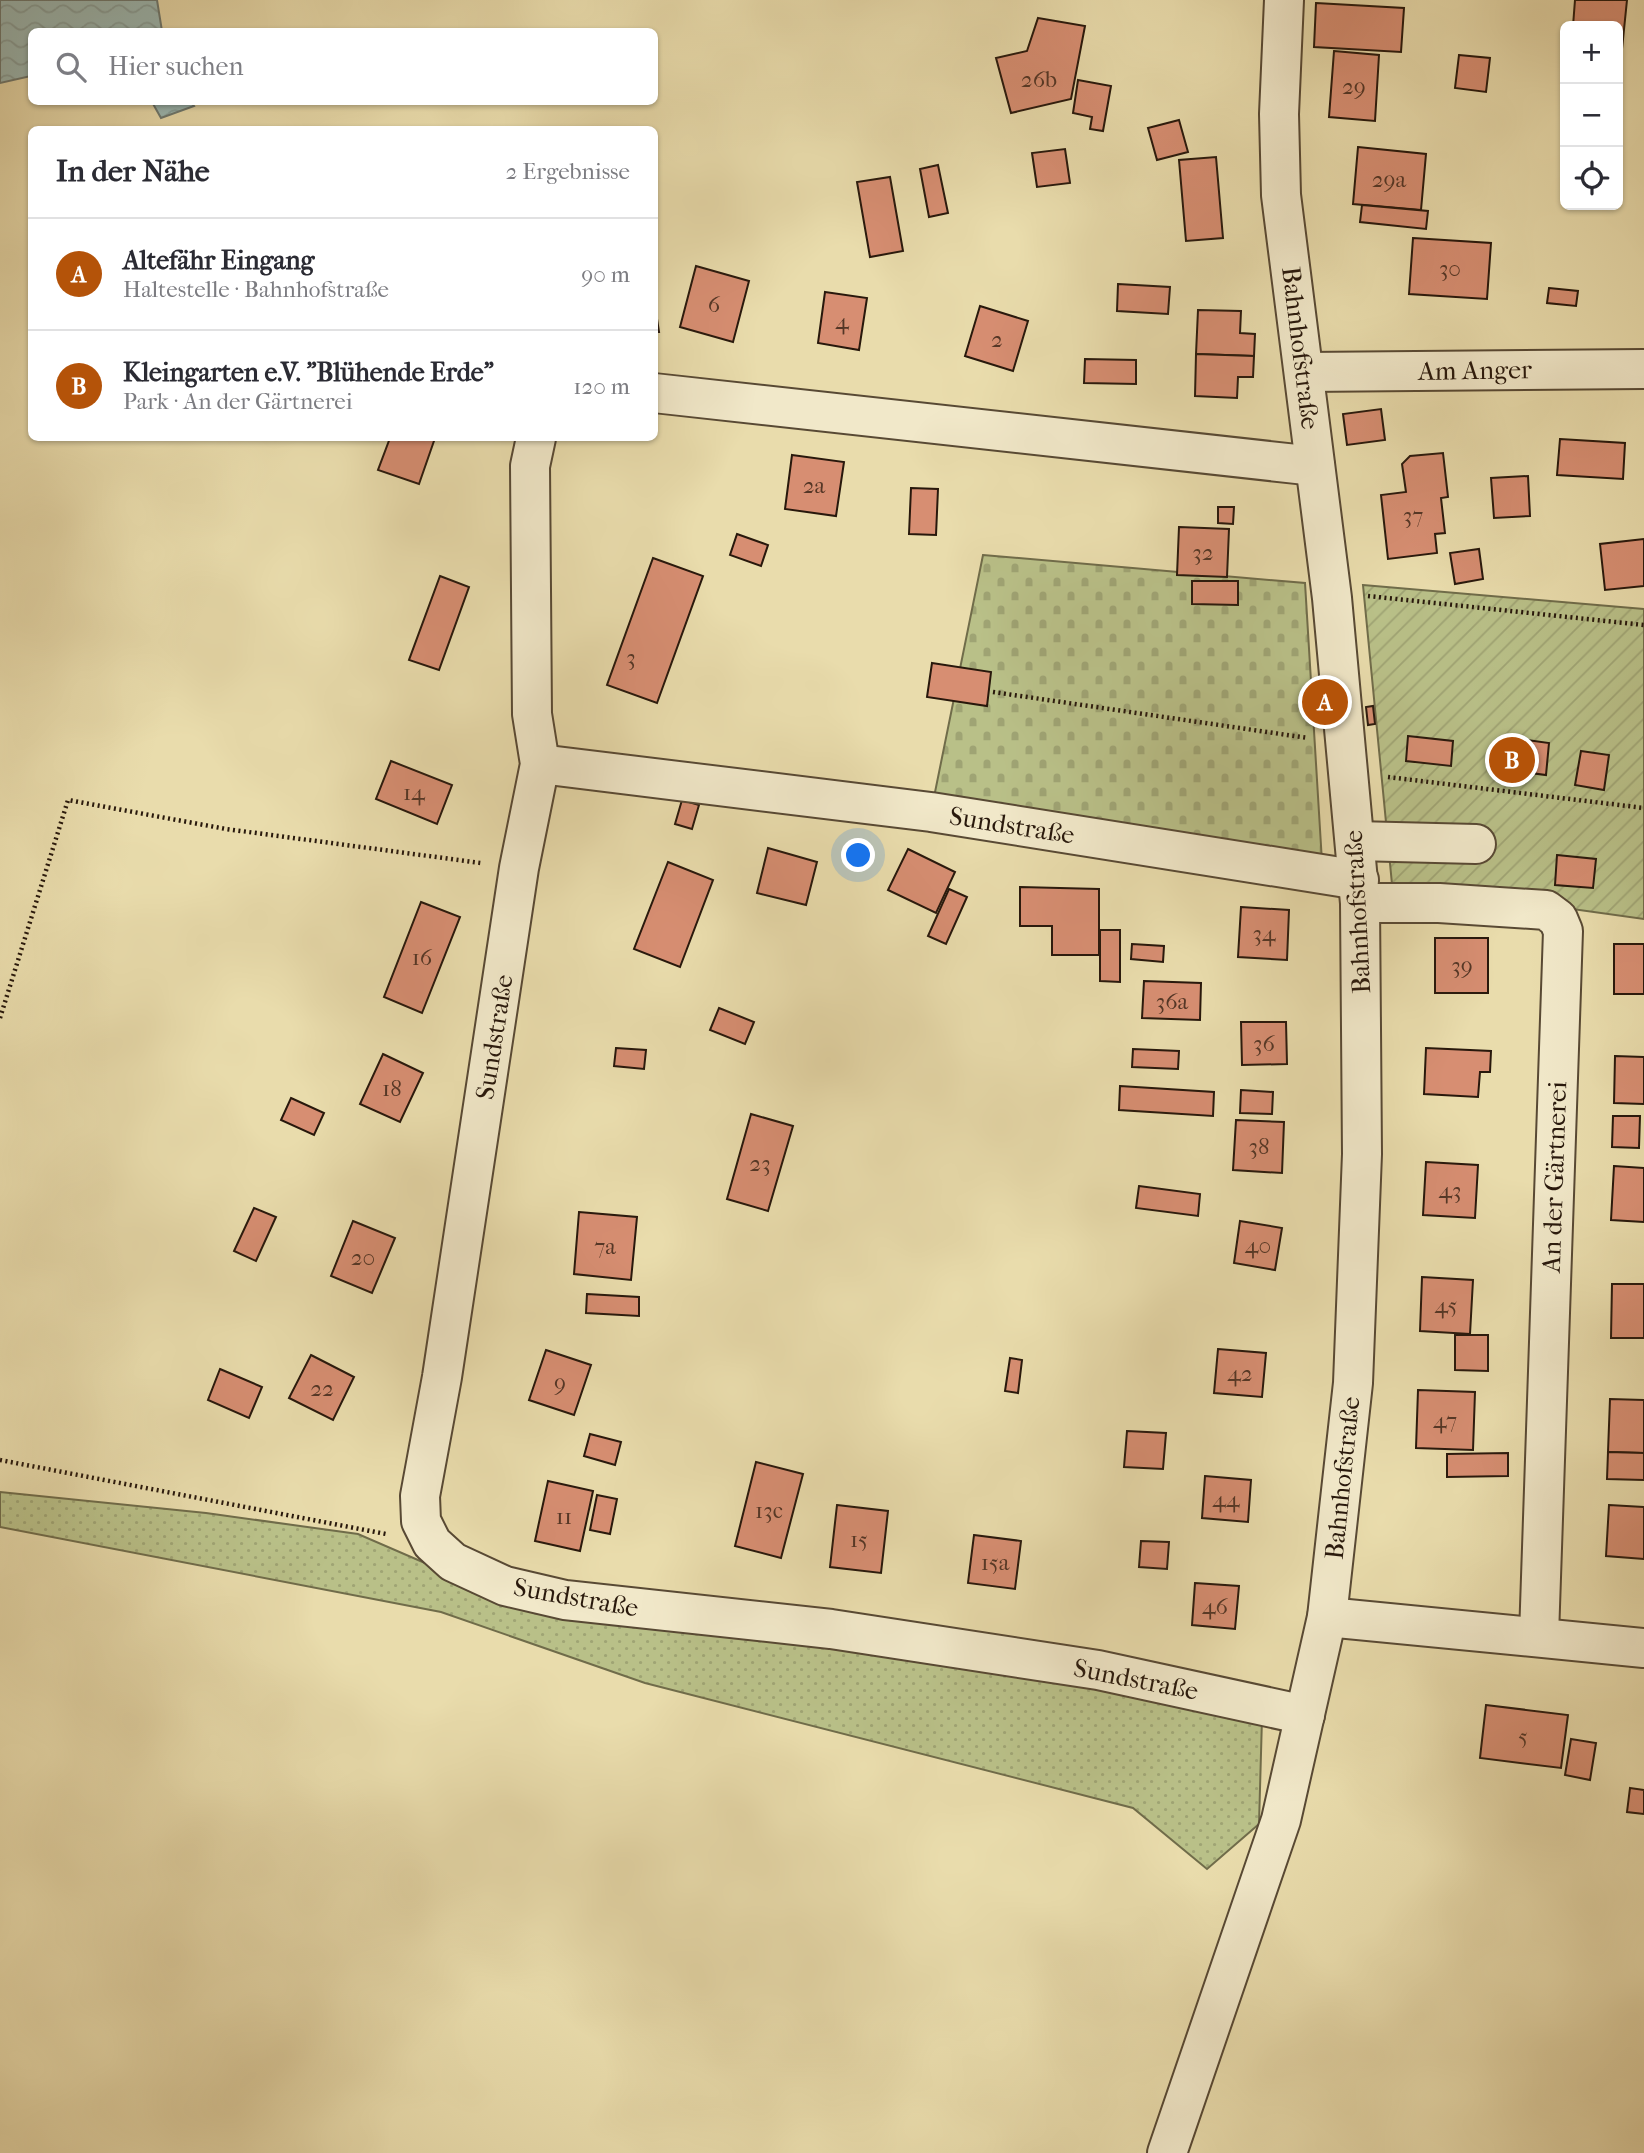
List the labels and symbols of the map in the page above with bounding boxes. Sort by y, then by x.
house number: 26b [1021,66,1057,93]
house number: 29 [1342,73,1366,100]
house number: 29a [1372,166,1407,193]
house number: 30 [1439,255,1461,282]
street label: Bahnhofstraße [1275,265,1326,431]
house number: 6 [708,291,721,318]
house number: 4 [835,308,850,335]
house number: 2 [991,326,1003,353]
street label: Am Anger [1417,354,1532,387]
house number: 2a [803,472,826,499]
house number: 37 [1403,502,1423,529]
house number: 32 [1192,539,1214,566]
house number: 3 [626,644,636,671]
pin: A [1302,676,1348,728]
pin: B [1489,734,1535,786]
house number: 14 [403,779,426,806]
street label: Sundstraße [947,800,1077,851]
street label: Bahnhofstraße [1338,829,1377,995]
your location [841,838,875,872]
house number: 34 [1252,920,1277,947]
house number: 16 [412,944,433,971]
house number: 39 [1451,952,1473,979]
street label: Sundstraße [469,972,520,1102]
house number: 36a [1156,988,1189,1015]
house number: 36 [1253,1030,1275,1057]
house number: 18 [382,1075,402,1102]
street label: An der Gärtnerei [1536,1081,1573,1274]
house number: 38 [1249,1133,1270,1160]
house number: 23 [749,1150,771,1177]
house number: 43 [1438,1177,1462,1204]
house number: 40 [1245,1232,1271,1259]
house number: 7a [594,1233,616,1260]
house number: 20 [351,1244,375,1271]
house number: 45 [1435,1292,1458,1319]
house number: 42 [1227,1360,1253,1387]
house number: 9 [554,1369,566,1396]
house number: 22 [310,1375,334,1402]
street label: Bahnhofstraße [1319,1395,1366,1561]
house number: 47 [1433,1407,1457,1434]
house number: 44 [1212,1486,1241,1513]
house number: 13c [755,1497,783,1524]
house number: 11 [556,1503,572,1530]
house number: 15 [850,1526,868,1553]
house number: 15a [981,1549,1010,1576]
street label: Sundstraße [511,1571,641,1624]
house number: 46 [1202,1593,1229,1620]
street label: Sundstraße [1071,1652,1201,1707]
house number: 5 [1518,1723,1528,1750]

